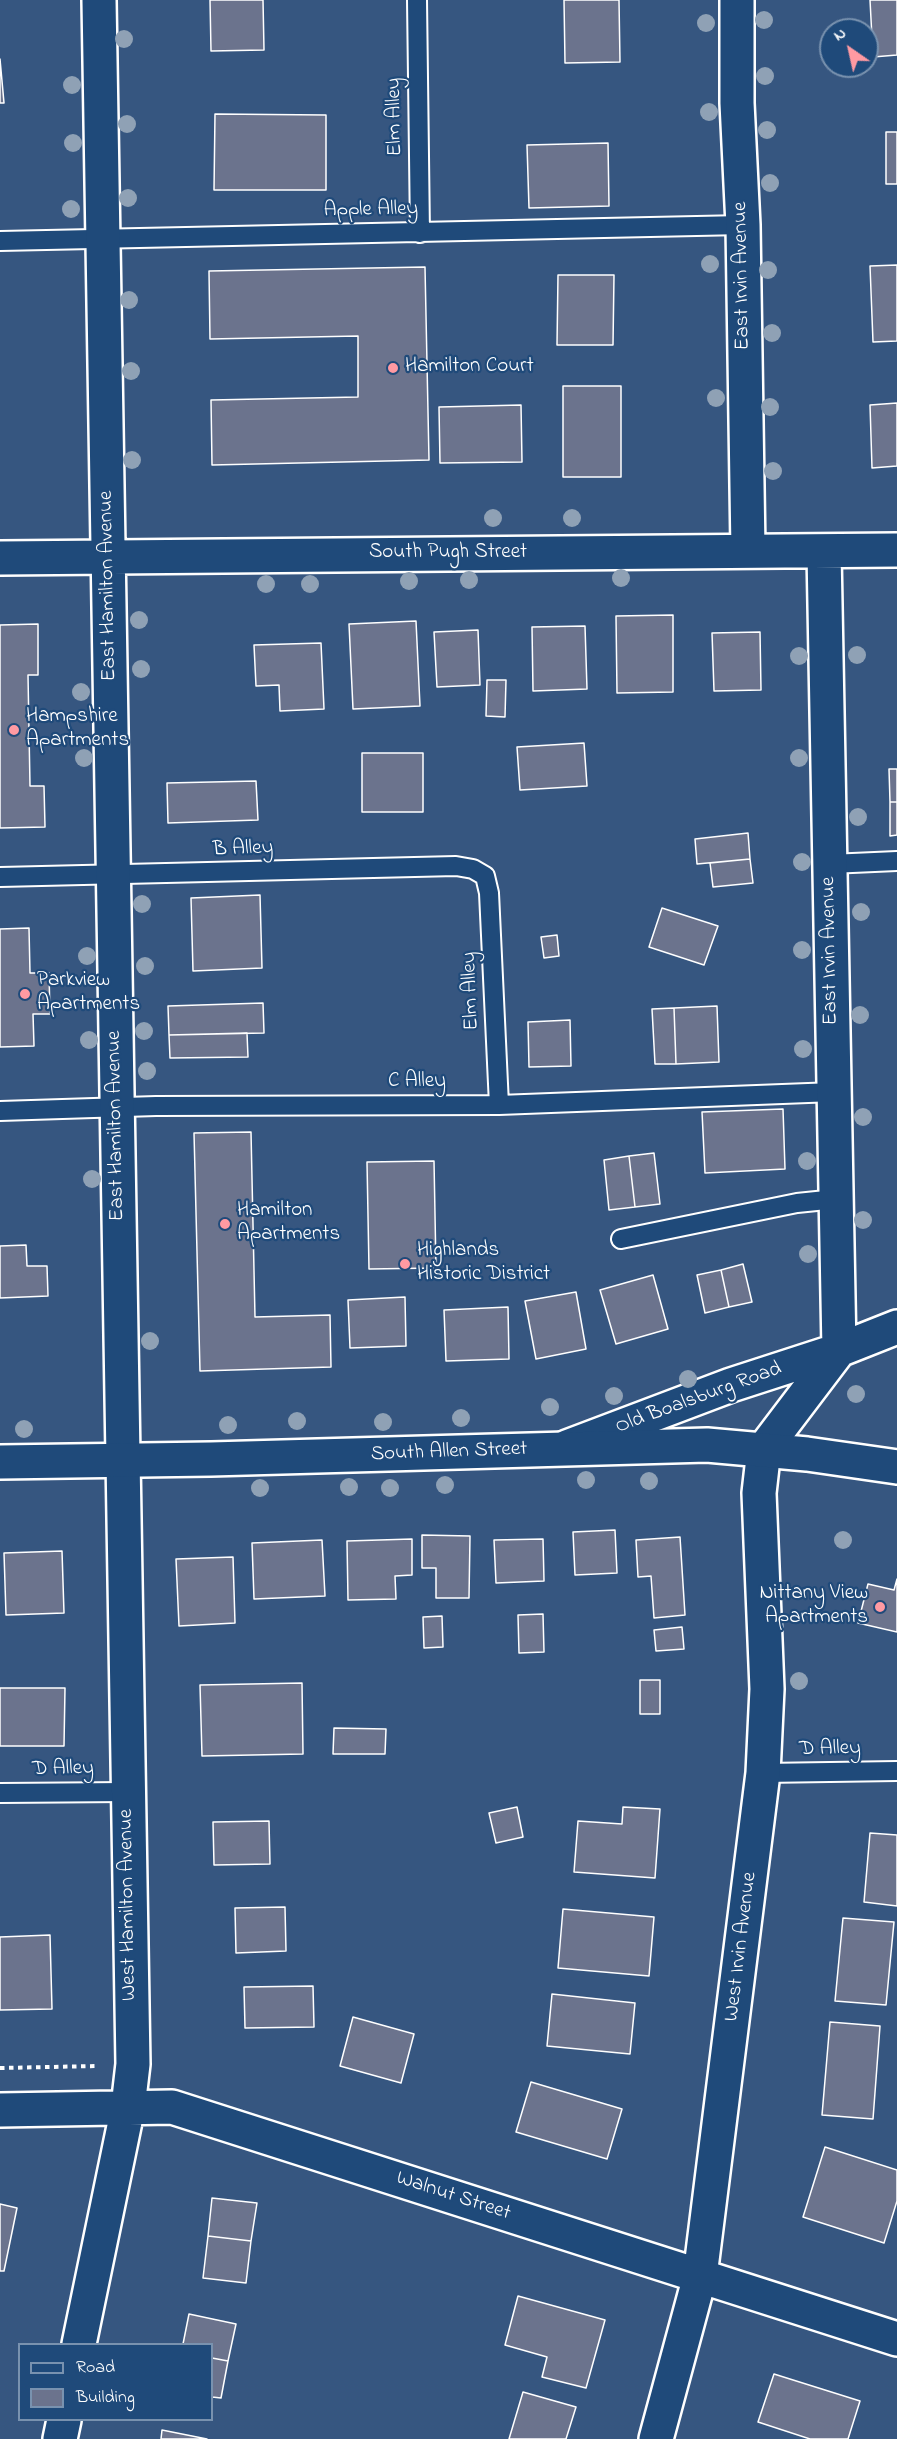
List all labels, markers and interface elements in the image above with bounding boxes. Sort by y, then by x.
north arrow [819,18,879,78]
text: N [829,22,851,48]
street label: Elm Alley [383,77,409,157]
street label: Apple Alley [324,198,418,224]
street label: East Irvin Avenue [729,201,757,351]
place label: Hamilton Court [405,355,534,381]
marker: Hamilton Court [386,361,400,375]
street label: East Hamilton Avenue [95,491,123,681]
street label: South Pugh Street [369,541,527,567]
place label: Hampshire Apartments [26,705,129,755]
marker: Hampshire Apartments [7,723,21,737]
street label: B Alley [212,836,274,864]
street label: East Irvin Avenue [817,876,845,1026]
street label: Elm Alley [458,951,486,1031]
place label: Parkview Apartments [37,969,140,1019]
marker: Parkview Apartments [18,987,32,1001]
street label: East Hamilton Avenue [103,1031,131,1221]
street label: C Alley [388,1070,446,1096]
place label: Hamilton Apartments [237,1199,340,1249]
marker: Hamilton Apartments [218,1217,232,1231]
place label: Highlands Historic District [417,1239,550,1289]
marker: Highlands Historic District [398,1257,412,1271]
street label: Old Boalsburg Road [613,1357,785,1441]
street label: South Allen Street [370,1438,528,1468]
place label: Nittany View Apartments [759,1582,868,1632]
marker: Nittany View Apartments [873,1600,887,1614]
street label: D Alley [799,1737,861,1763]
street label: D Alley [32,1757,94,1783]
street label: West Hamilton Avenue [115,1809,143,2001]
street label: West Irvin Avenue [720,1871,764,2023]
street label: Walnut Street [393,2167,513,2227]
legend [18,2343,213,2421]
text: Road [76,2355,115,2381]
text: Building [76,2385,135,2411]

